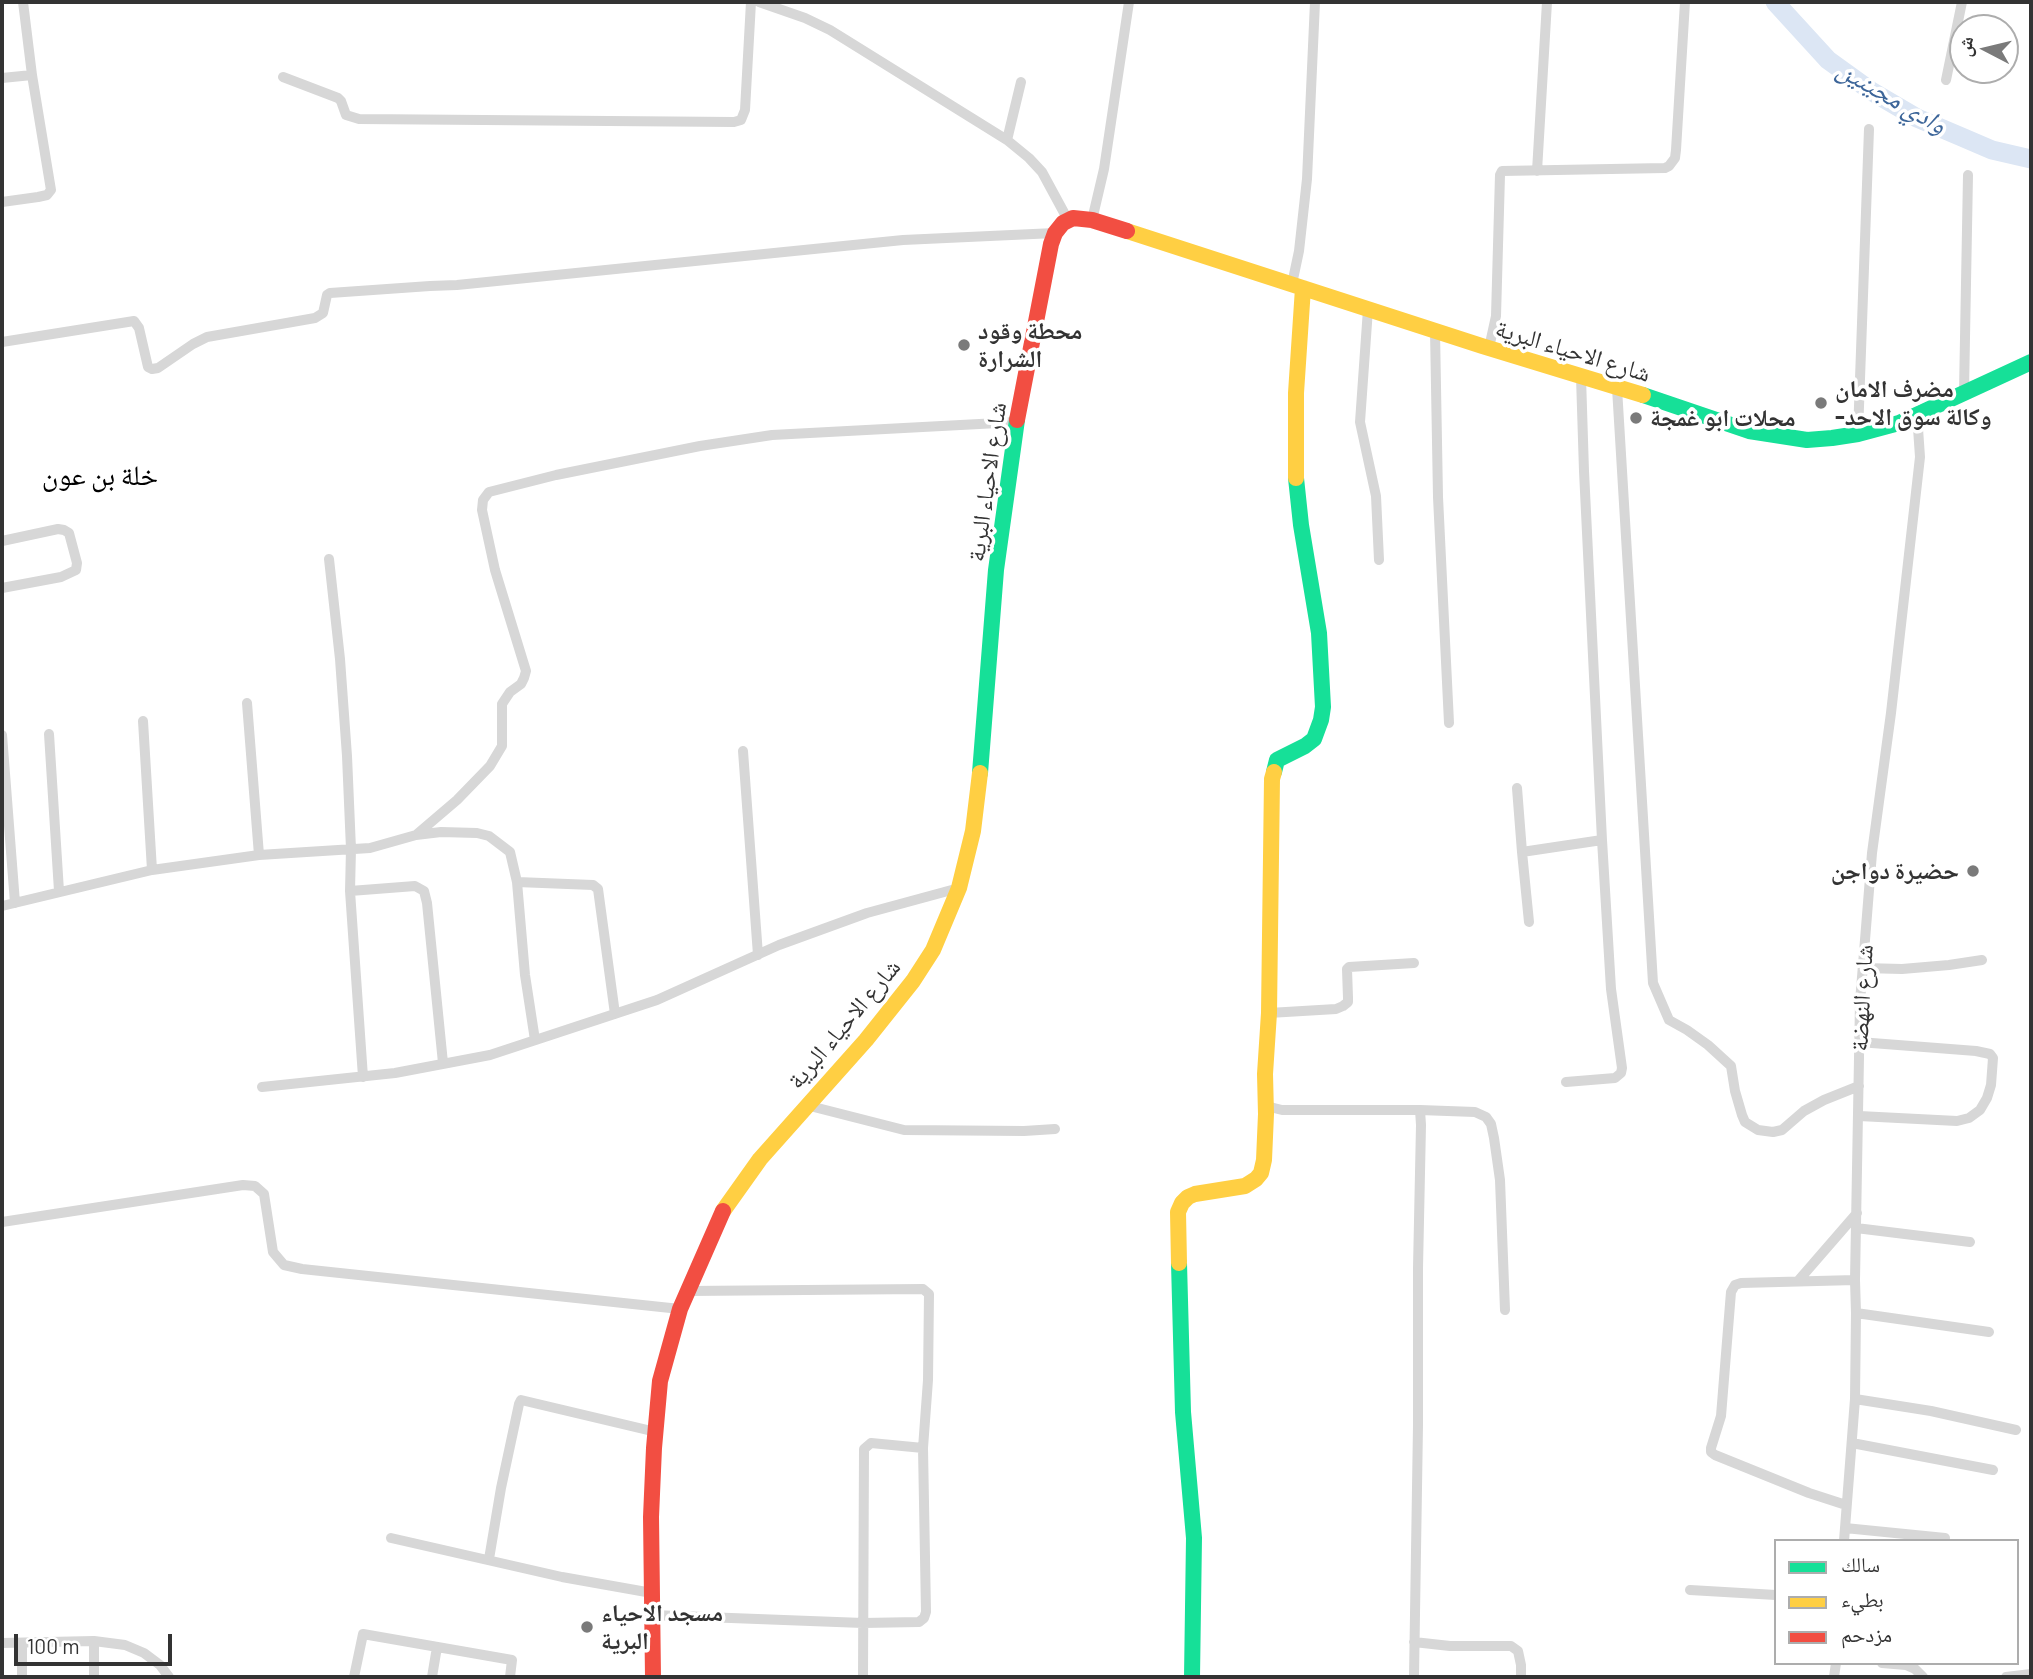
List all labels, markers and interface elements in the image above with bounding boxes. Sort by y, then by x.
north arrow [1949,14,2019,84]
text: ش [1952,35,1977,58]
water label: وادي مجينين [1832,53,1952,141]
street label: شارع الاحياء البرية [1492,314,1654,388]
place label: محطة وقود الشرارة [978,317,1082,373]
marker: محطة وقود الشرارة [956,337,972,353]
place label: مضرف الامان -وكالة سوق الاحد [1835,375,1992,431]
marker: مضرف الامان -وكالة سوق الاحد [1813,395,1829,411]
street label: شارع الاحياء البرية [962,401,1012,563]
place label: محلات ابو غمجة [1650,404,1796,432]
marker: محلات ابو غمجة [1628,410,1644,426]
district label: خلة بن عون [42,459,158,493]
place label: حضيرة دواجن [1831,857,1959,885]
marker: حضيرة دواجن [1965,863,1981,879]
street label: شارع النهضة [1845,944,1879,1052]
street label: شارع الاحياء البرية [781,953,907,1095]
legend [1774,1539,2019,1665]
text: سالك [1841,1551,1880,1576]
text: بطيء [1841,1586,1884,1611]
place label: مسجد الاحياء البرية [601,1599,723,1655]
marker: مسجد الاحياء البرية [579,1619,595,1635]
scale bar [18,1620,175,1664]
text: مزدحم [1841,1621,1892,1646]
text: 100 m [27,1633,80,1658]

